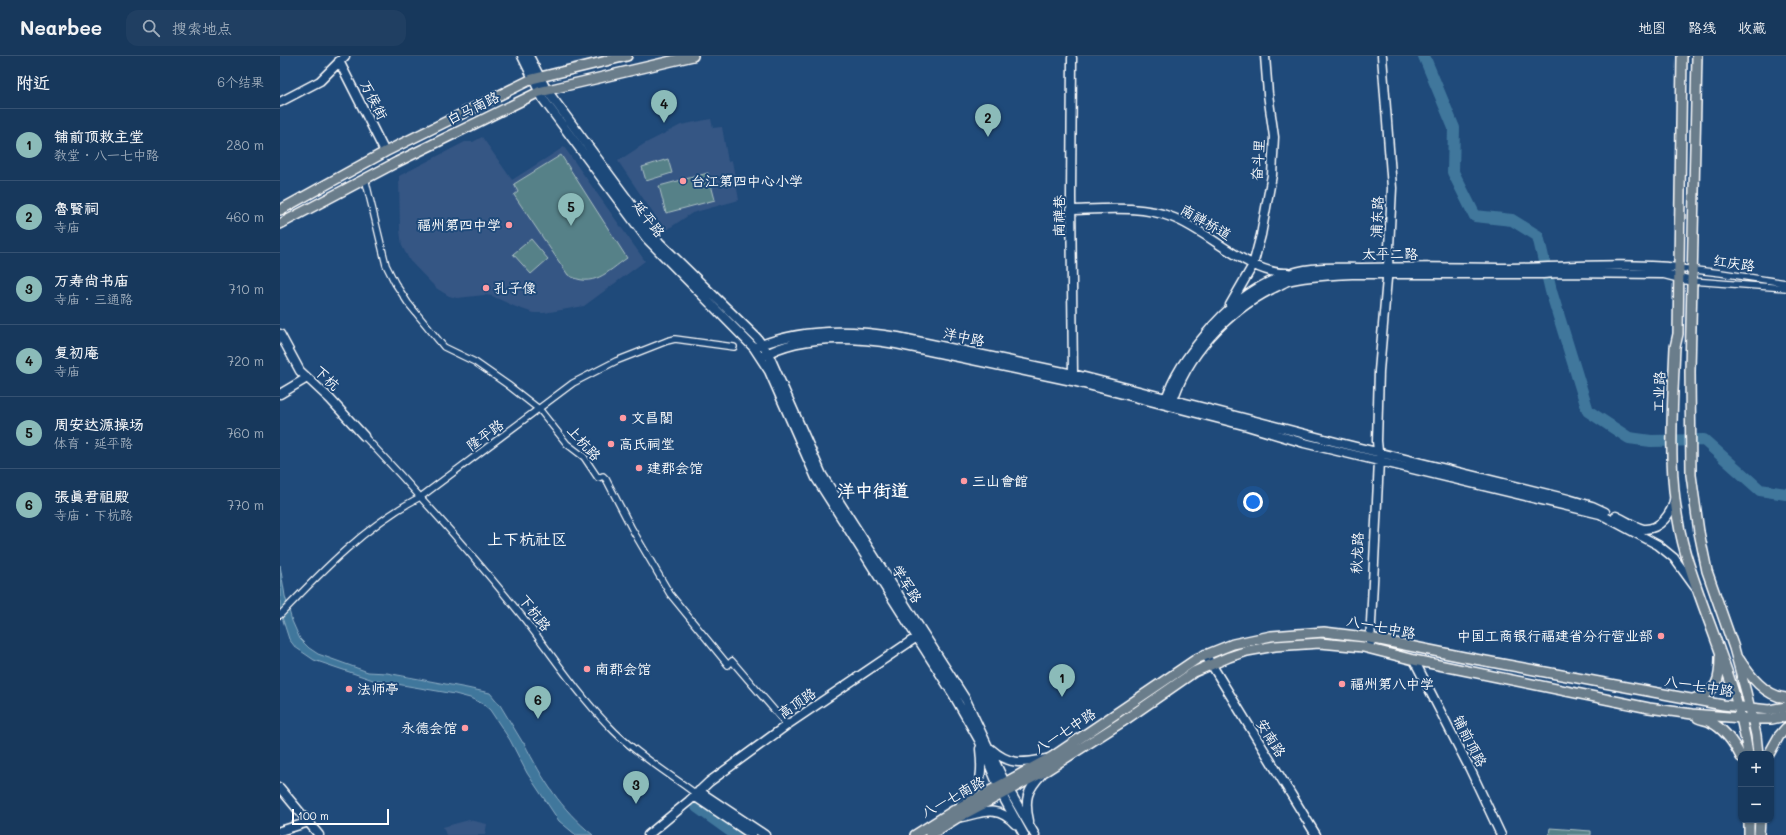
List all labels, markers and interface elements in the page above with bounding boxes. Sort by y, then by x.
search box [126,10,406,46]
text: Nearbee [20,15,102,40]
icon: search [140,17,162,39]
text: 搜索地点 [172,18,232,38]
text: 地图 [1638,18,1666,37]
text: 路线 [1688,18,1716,37]
text: 收藏 [1738,18,1766,37]
text: 附近 [16,71,50,93]
text: 6个结果 [217,73,264,90]
street label: 万侯街 [356,77,392,123]
street label: 白马南路 [443,87,502,128]
pin: 4 [651,90,677,123]
pin: 2 [975,104,1001,137]
text: 铺前顶救主堂 [54,126,144,146]
text: 1 [26,136,32,153]
text: 280 m [226,136,264,153]
street label: 奋斗里 [1247,138,1268,182]
text: 教堂 · 八一七中路 [54,146,159,163]
place label: 台江第四中心小学 [691,171,803,190]
marker: 台江第四中心小学 [678,176,688,186]
pin: 5 [558,193,584,226]
street label: 南禅巷 [1049,194,1068,237]
street label: 延平路 [629,196,670,241]
street label: 浦东路 [1366,196,1387,238]
text: 魯賢祠 [54,198,99,218]
street label: 南禅桥道 [1177,199,1235,244]
text: 2 [25,208,33,225]
text: 460 m [226,208,264,225]
place label: 福州第四中学 [417,215,501,234]
text: 寺庙 [54,218,80,235]
marker: 福州第四中学 [504,220,514,230]
street label: 太平二路 [1362,244,1418,263]
street label: 红庆路 [1712,250,1756,275]
text: 万寿尚书庙 [54,270,129,290]
place label: 孔子像 [494,278,536,297]
text: 3 [25,280,33,297]
text: 710 m [228,280,264,297]
marker: 孔子像 [481,283,491,293]
text: 寺庙 · 三通路 [54,290,133,307]
street label: 洋中路 [942,323,987,350]
text: 复初庵 [54,342,99,362]
text: 4 [25,352,33,369]
text: 720 m [227,352,264,369]
street label: 下杭 [311,361,344,394]
text: 寺庙 [54,362,80,379]
street label: 工业路 [1648,371,1669,413]
place label: 文昌閣 [631,408,673,427]
marker: 文昌閣 [618,413,628,423]
text: 周安达源操场 [54,414,144,434]
street label: 隆平路 [462,415,507,455]
street label: 上杭路 [563,421,605,465]
text: 5 [25,424,33,441]
text: 760 m [226,424,264,441]
text: 体育 · 延平路 [54,434,133,451]
place label: 高氏祠堂 [619,434,675,453]
marker: 高氏祠堂 [606,439,616,449]
place label: 建郡会馆 [647,458,703,477]
marker: 建郡会馆 [634,463,644,473]
place label: 三山會館 [972,471,1028,490]
marker: 三山會館 [959,476,969,486]
district label: 洋中街道 [837,478,909,502]
text: 張真君祖殿 [54,486,129,506]
your location [1243,492,1263,512]
text: 6 [25,496,33,513]
text: 770 m [227,496,264,513]
text: 寺庙 · 下杭路 [54,506,133,523]
district label: 上下杭社区 [487,528,567,549]
street label: 秋龙路 [1346,532,1367,574]
street label: 学军路 [888,561,927,607]
street label: 下杭路 [515,590,556,635]
street label: 八一七中路 [1345,611,1417,643]
place label: 中国工商银行福建省分行营业部 [1457,626,1653,645]
marker: 中国工商银行福建省分行营业部 [1656,631,1666,641]
place label: 南郡会馆 [595,659,651,678]
marker: 南郡会馆 [582,664,592,674]
pin: 1 [1049,664,1075,697]
street label: 八一七中路 [1663,671,1735,700]
place label: 福州第八中学 [1350,674,1434,693]
place label: 法师亭 [357,679,399,698]
marker: 福州第八中学 [1337,679,1347,689]
street label: 高顶路 [774,683,819,722]
marker: 法师亭 [344,684,354,694]
pin: 6 [525,686,551,719]
street label: 八一七中路 [1030,704,1099,758]
street label: 铺前顶路 [1449,712,1492,770]
street label: 安南路 [1252,715,1291,761]
place label: 永德会馆 [401,718,457,737]
marker: 永德会馆 [460,723,470,733]
map controls [1738,751,1774,823]
button: + [1738,751,1774,787]
pin: 3 [623,771,649,804]
street label: 八一七南路 [918,771,988,822]
button: − [1738,787,1774,823]
scale bar [292,807,389,826]
text: 100 m [298,808,329,823]

